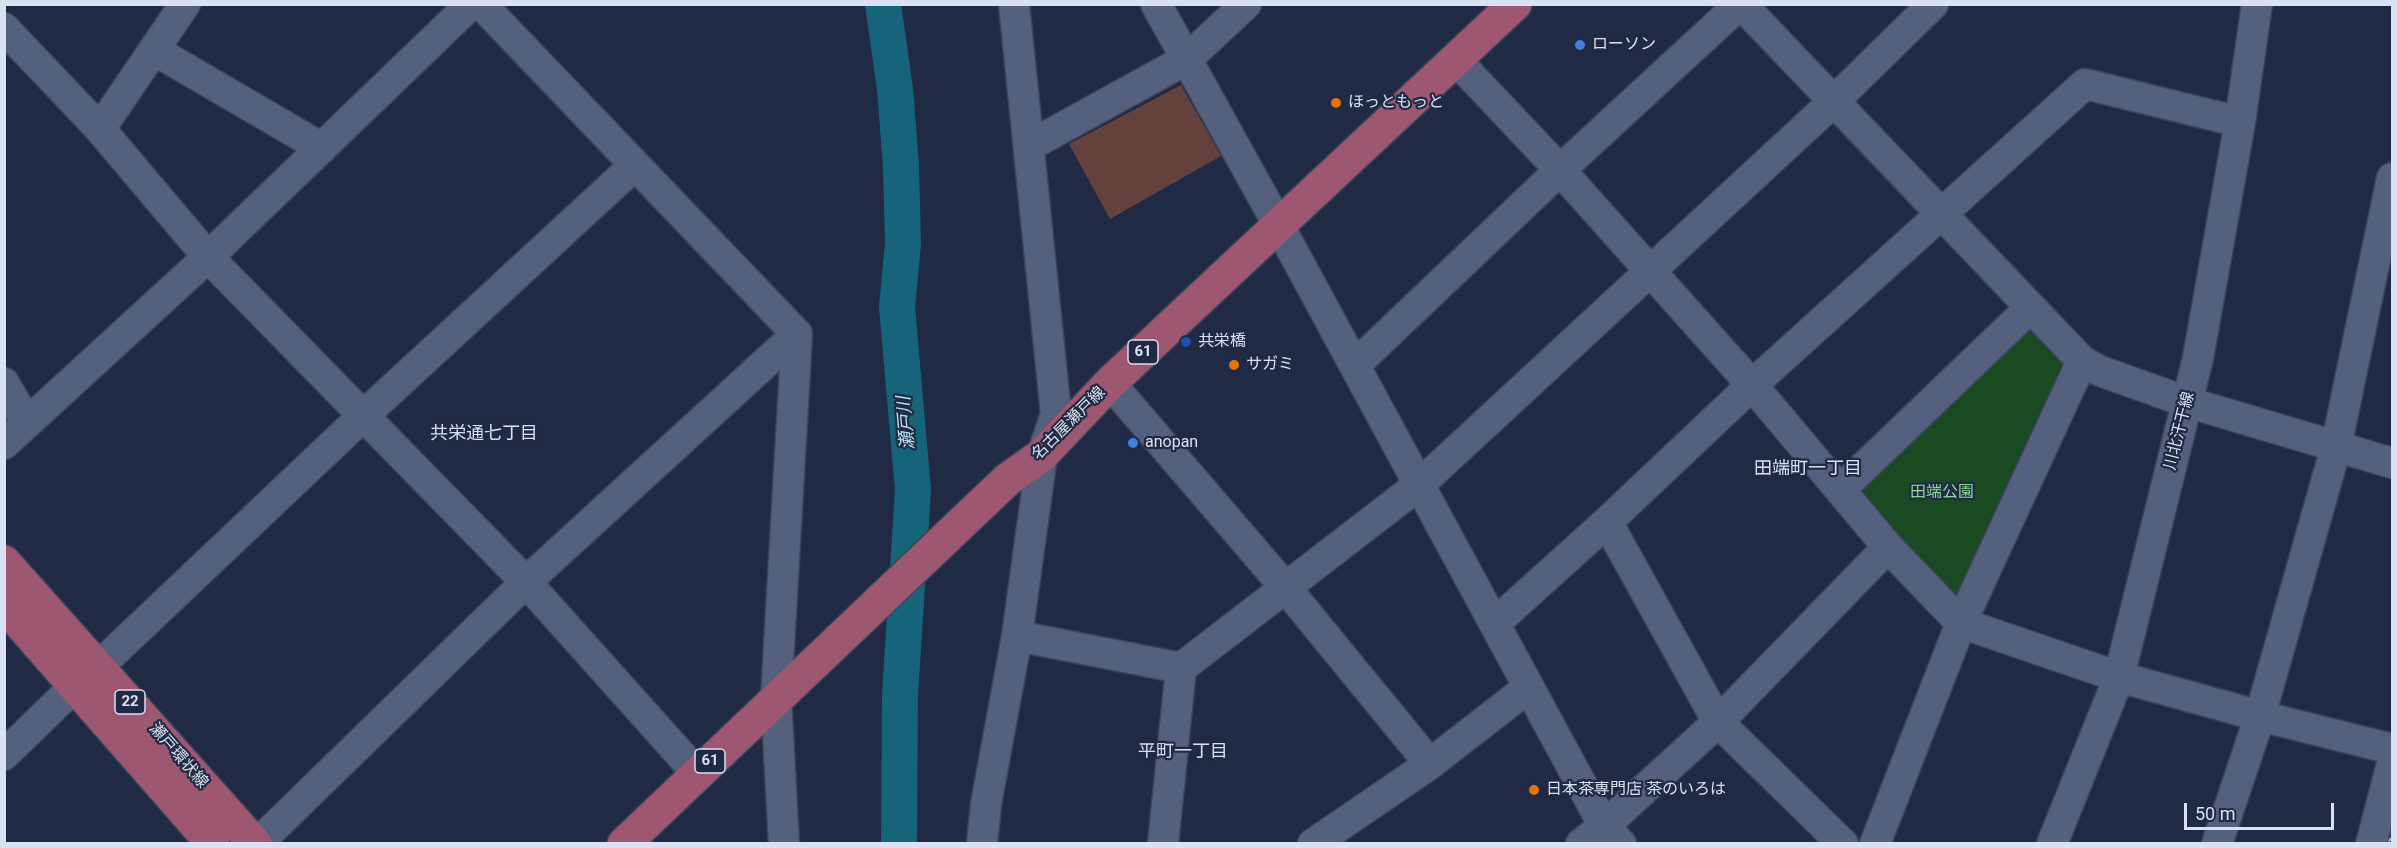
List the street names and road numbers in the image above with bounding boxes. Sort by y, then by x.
road number: 61 [1128,340,1158,364]
street label: 名古屋瀬戸線 [1028,383,1110,465]
street label: 川北汗干線 [2161,390,2199,472]
road number: 22 [115,690,145,714]
street label: 瀬戸環状線 [145,720,211,792]
road number: 61 [695,749,725,773]

